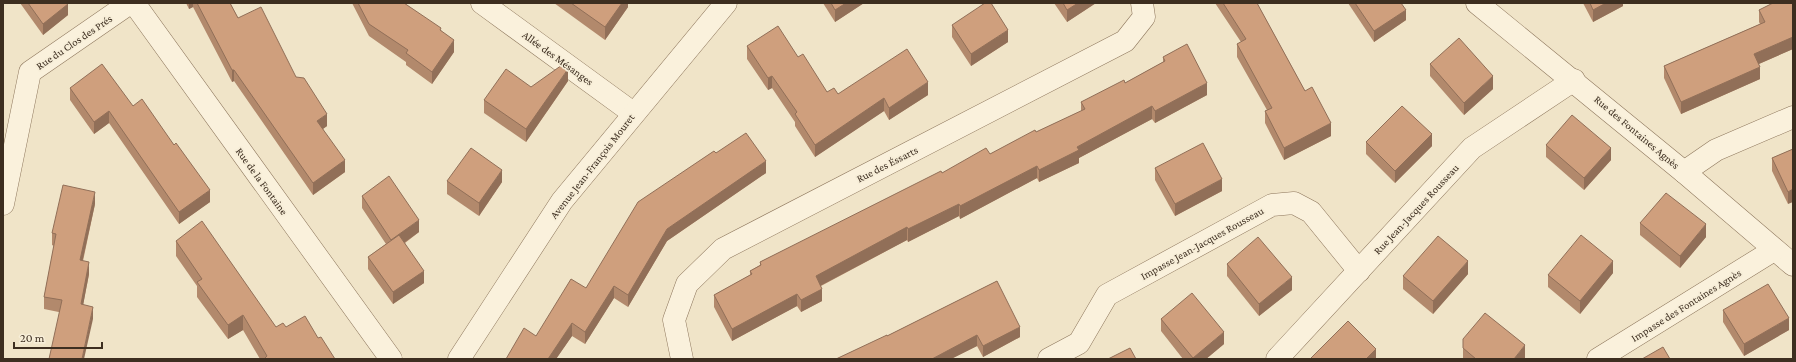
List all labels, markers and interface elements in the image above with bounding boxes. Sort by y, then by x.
street label: Rue du Clos des Prés [34,12,114,72]
street label: Allée des Mésanges [520,28,596,88]
street label: Rue des Fontaines Agnès [1591,93,1682,172]
street label: Avenue Jean-François Mouret [547,111,638,221]
street label: Rue des Éssarts [854,143,920,185]
street label: Rue de la Fontaine [234,145,291,217]
street label: Rue Jean-Jacques Rousseau [1371,161,1462,257]
street label: Impasse Jean-Jacques Rousseau [1138,204,1266,283]
street label: Impasse des Fontaines Agnès [1629,266,1744,345]
scale bar [14,324,102,350]
text: 20 m [20,331,45,345]

